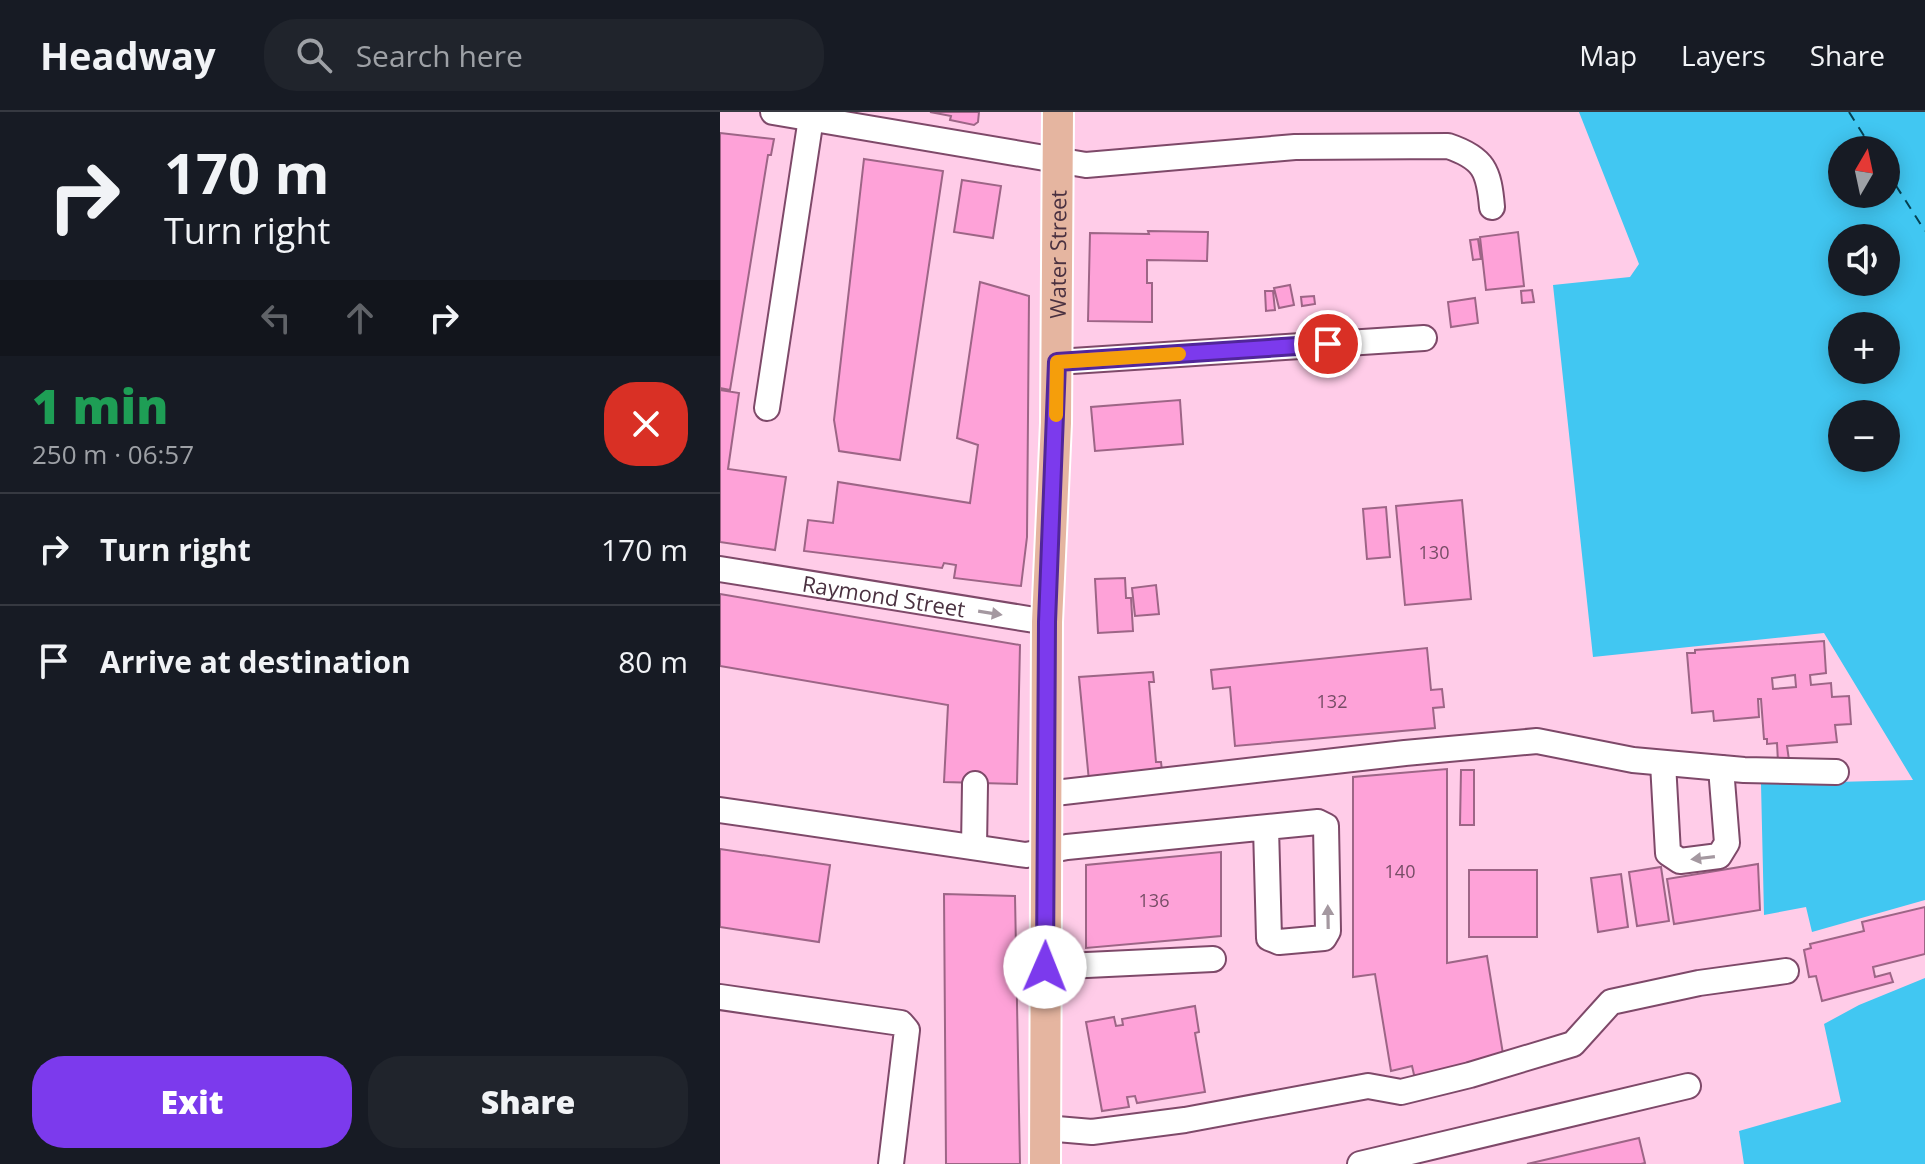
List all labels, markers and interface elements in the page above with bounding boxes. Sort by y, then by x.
search box [264,19,824,91]
text: Headway [40,29,216,81]
icon: search [292,33,336,77]
text: Search here [356,35,523,76]
text: Map [1579,36,1637,74]
text: Layers [1681,36,1766,74]
text: Share [1810,36,1885,74]
text: 170 m [164,134,330,210]
north arrow [1828,136,1900,208]
map controls [1828,136,1900,472]
icon: right [32,144,136,248]
street label: Water Street [1042,189,1073,319]
text: Turn right [164,206,330,255]
button: sound [1828,224,1900,296]
icon: left [254,296,298,340]
icon: ahead [338,296,382,340]
icon: right [422,296,466,340]
pin [1294,310,1362,378]
button: + [1828,312,1900,384]
icon: arrive [1306,322,1350,366]
text: 1 min [32,373,168,438]
button: close [604,382,688,466]
button: − [1828,400,1900,472]
text: 250 m · 06:57 [32,436,194,472]
icon: right [32,527,76,571]
text: Turn right [100,529,251,570]
text: 170 m [601,529,688,570]
house number: 130 [1419,540,1449,564]
street label: Raymond Street [800,568,968,624]
one-way arrow [978,608,1003,620]
icon: arrive [32,639,76,683]
text: Arrive at destination [100,641,411,682]
text: 80 m [618,641,688,682]
house number: 132 [1317,689,1347,713]
one-way arrow [1690,851,1715,864]
house number: 140 [1385,859,1415,883]
house number: 136 [1139,888,1169,912]
one-way arrow [1321,904,1334,929]
position arrow [1003,925,1087,1009]
button: Exit [32,1056,352,1148]
button: Share [368,1056,688,1148]

